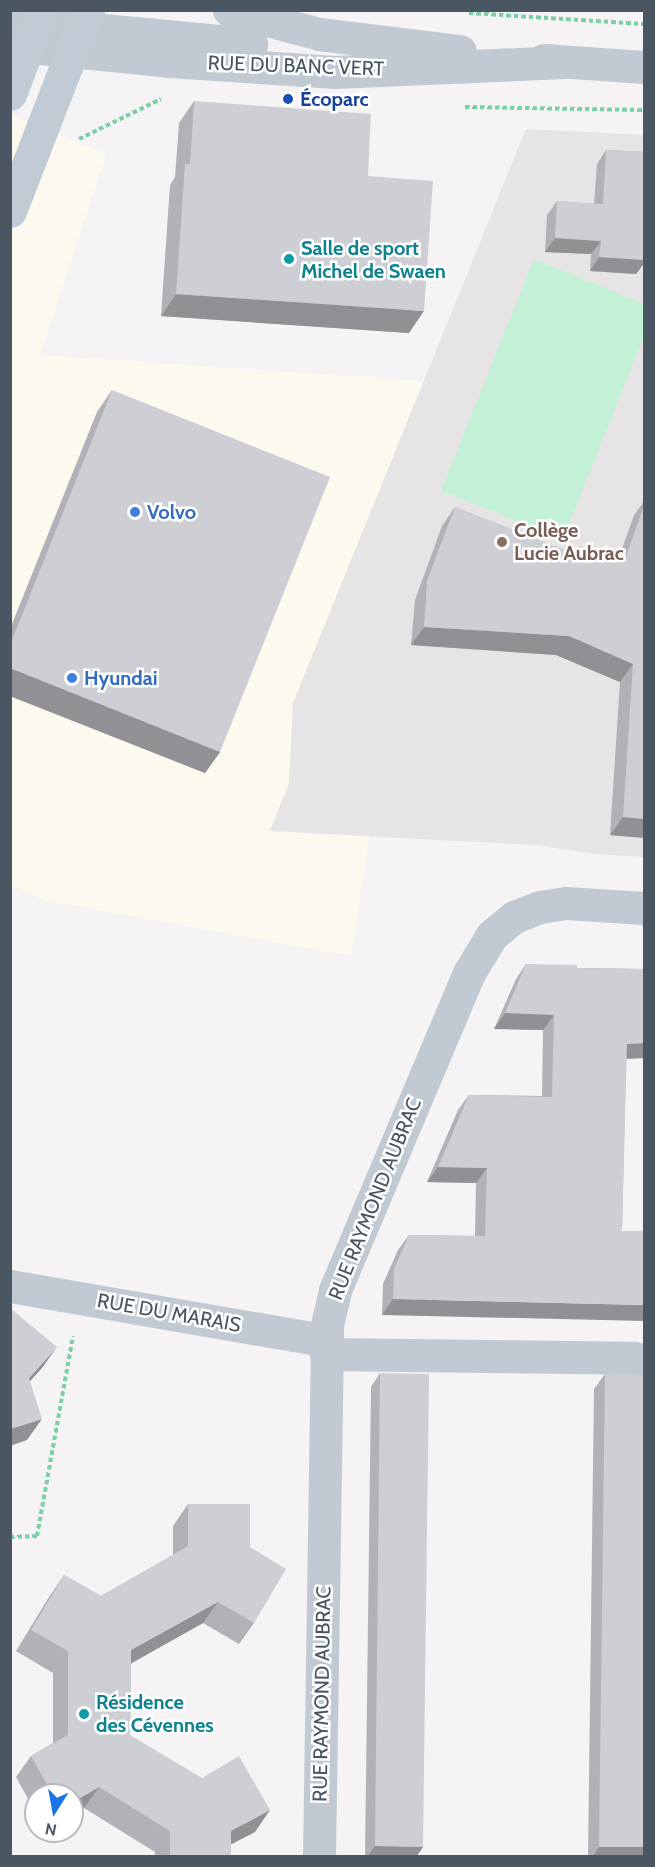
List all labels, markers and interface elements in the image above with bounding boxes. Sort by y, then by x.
street label: RUE DU BANC VERT [207,51,385,81]
place label: Écoparc [300,87,368,111]
marker: Écoparc [281,92,295,106]
place label: Salle de sport Michel de Swaen [301,236,446,283]
marker: Salle de sport Michel de Swaen [282,252,296,266]
place label: Volvo [147,500,196,524]
marker: Volvo [128,505,142,519]
place label: Collège Lucie Aubrac [514,518,624,565]
marker: Collège Lucie Aubrac [495,535,509,549]
place label: Hyundai [84,666,157,690]
marker: Hyundai [65,671,79,685]
street label: RUE RAYMOND AUBRAC [323,1095,427,1303]
street label: RUE DU MARAIS [95,1289,243,1337]
street label: RUE RAYMOND AUBRAC [308,1586,336,1802]
place label: Résidence des Cévennes [96,1690,214,1737]
marker: Résidence des Cévennes [77,1707,91,1721]
north arrow [24,1783,84,1843]
text: N [43,1819,58,1840]

